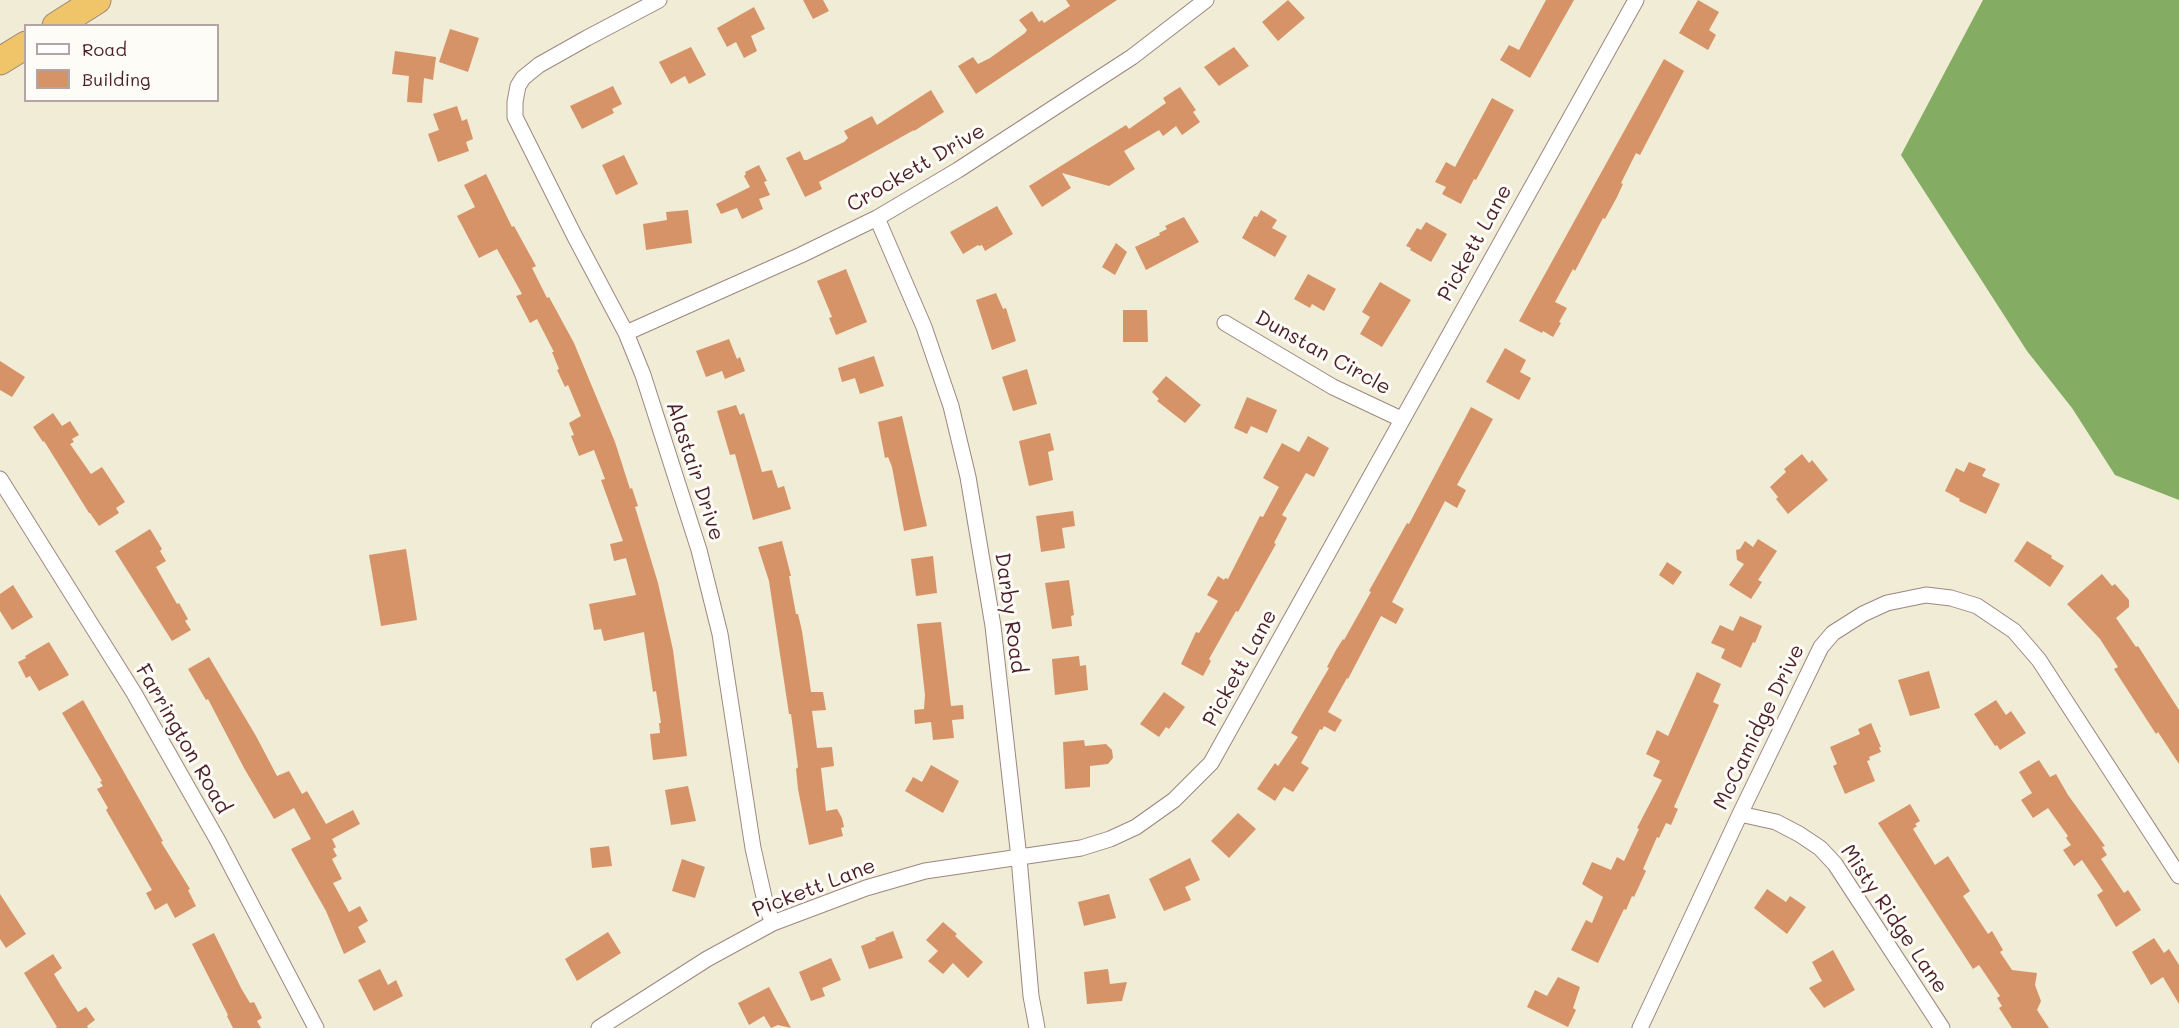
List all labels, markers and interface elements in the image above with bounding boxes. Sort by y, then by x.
legend [24,24,219,102]
text: Road [82,37,127,61]
text: Building [82,67,150,91]
street label: Crockett Drive [843,118,989,218]
street label: Pickett Lane [1433,180,1517,306]
street label: Dunstan Circle [1251,305,1395,401]
street label: Alastair Drive [661,398,729,544]
street label: Darby Road [989,551,1031,675]
street label: Pickett Lane [1198,605,1282,731]
street label: McCamidge Drive [1708,640,1810,814]
street label: Farrington Road [130,660,236,818]
street label: Misty Ridge Lane [1835,840,1953,998]
street label: Pickett Lane [749,853,879,923]

